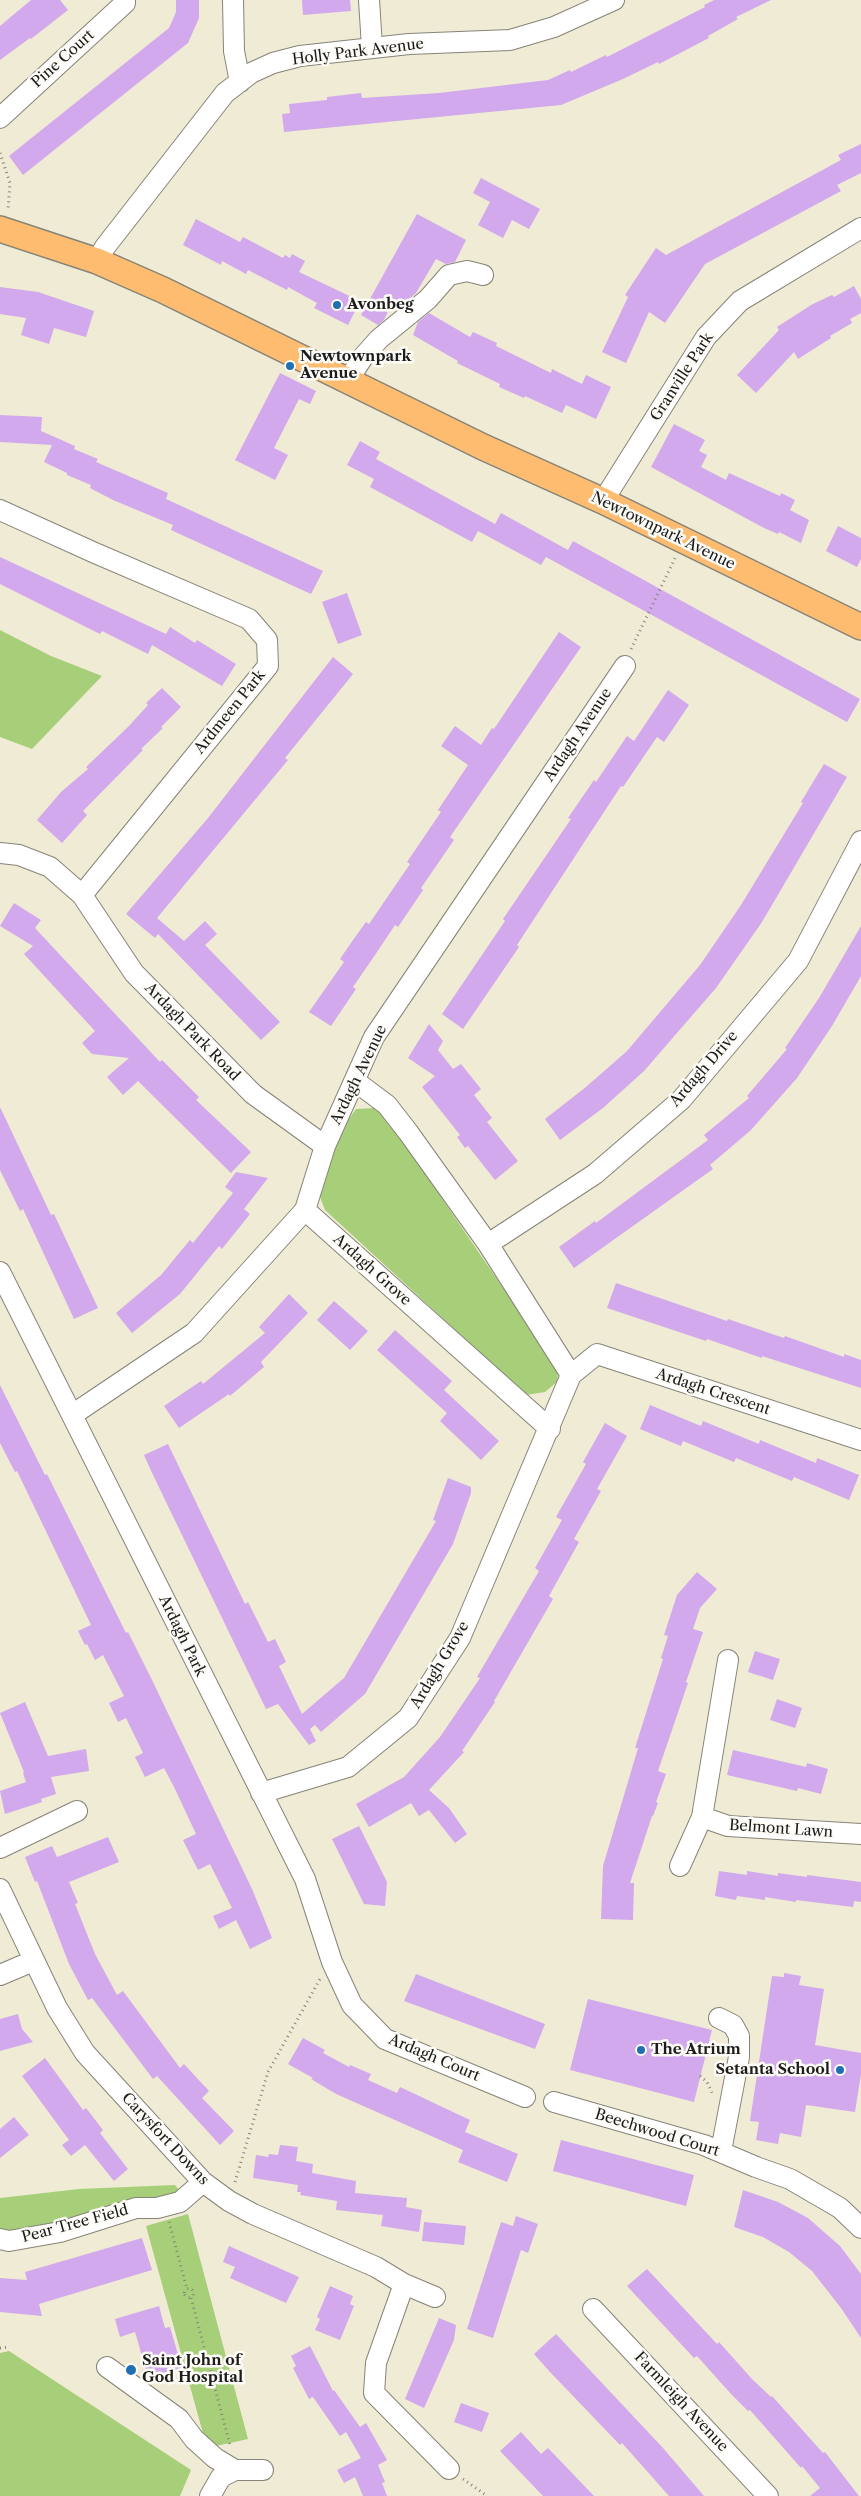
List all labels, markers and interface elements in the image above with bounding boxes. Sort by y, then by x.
street label: Pine Court [28,26,98,92]
street label: Holly Park Avenue [291,35,425,69]
place label: Avonbeg [347,296,414,314]
marker: Avonbeg [331,299,343,311]
street label: Granville Park [647,329,717,425]
place label: Newtownpark Avenue [300,348,411,383]
marker: Newtownpark Avenue [284,360,296,372]
street label: Newtownpark Avenue [588,488,738,574]
street label: Ardmeen Park [191,666,269,758]
street label: Ardagh Avenue [540,685,616,785]
street label: Ardagh Park Road [141,979,243,1085]
street label: Ardagh Avenue [327,1022,391,1128]
street label: Ardagh Drive [666,1027,742,1111]
street label: Ardagh Grove [329,1230,415,1310]
street label: Ardagh Crescent [654,1365,772,1419]
street label: Ardagh Park [155,1592,209,1680]
street label: Ardagh Grove [407,1618,473,1712]
street label: Belmont Lawn [728,1816,834,1842]
street label: Ardagh Court [386,2031,482,2085]
place label: The Atrium [651,2041,741,2059]
marker: The Atrium [635,2044,647,2056]
place label: Setanta School [716,2061,830,2079]
marker: Setanta School [834,2064,846,2076]
street label: Carysfort Downs [118,2089,212,2189]
street label: Beechwood Court [593,2105,721,2161]
street label: Pear Tree Field [20,2201,130,2247]
street label: Farmleigh Avenue [630,2349,732,2455]
place label: Saint John of God Hospital [142,2352,243,2387]
marker: Saint John of God Hospital [124,2363,138,2377]

